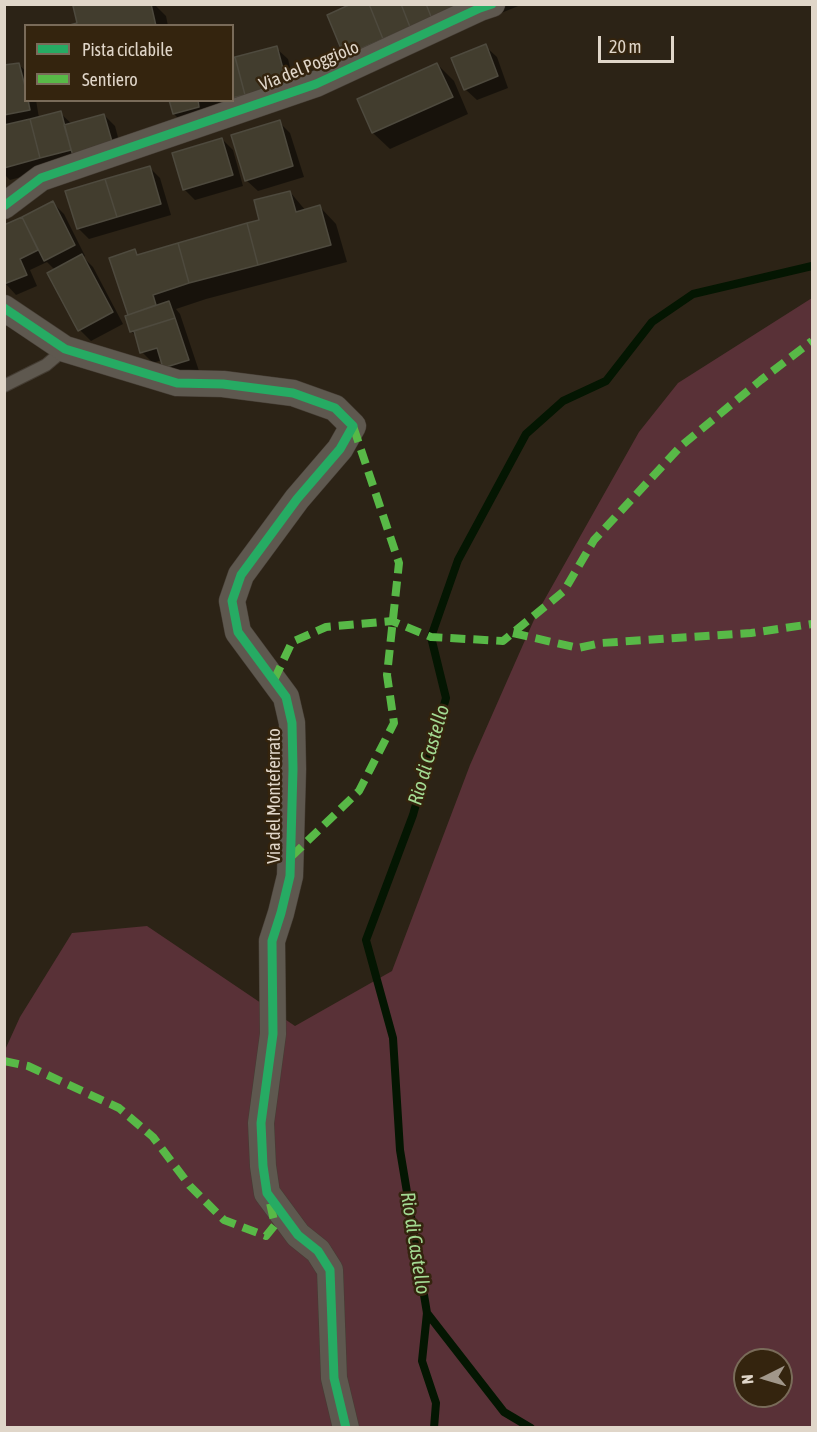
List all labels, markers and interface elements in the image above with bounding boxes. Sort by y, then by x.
legend [24,24,234,102]
scale bar [601,24,678,62]
street label: Via del Poggiolo [256,36,362,96]
text: 20 m [609,36,641,57]
text: Pista ciclabile [82,39,173,60]
text: Sentiero [82,69,138,90]
water label: Rio di Castello [403,702,455,808]
street label: Via del Monteferrato [263,728,285,864]
water label: Rio di Castello [395,1190,435,1296]
north arrow [733,1348,793,1408]
text: N [738,1374,756,1385]

